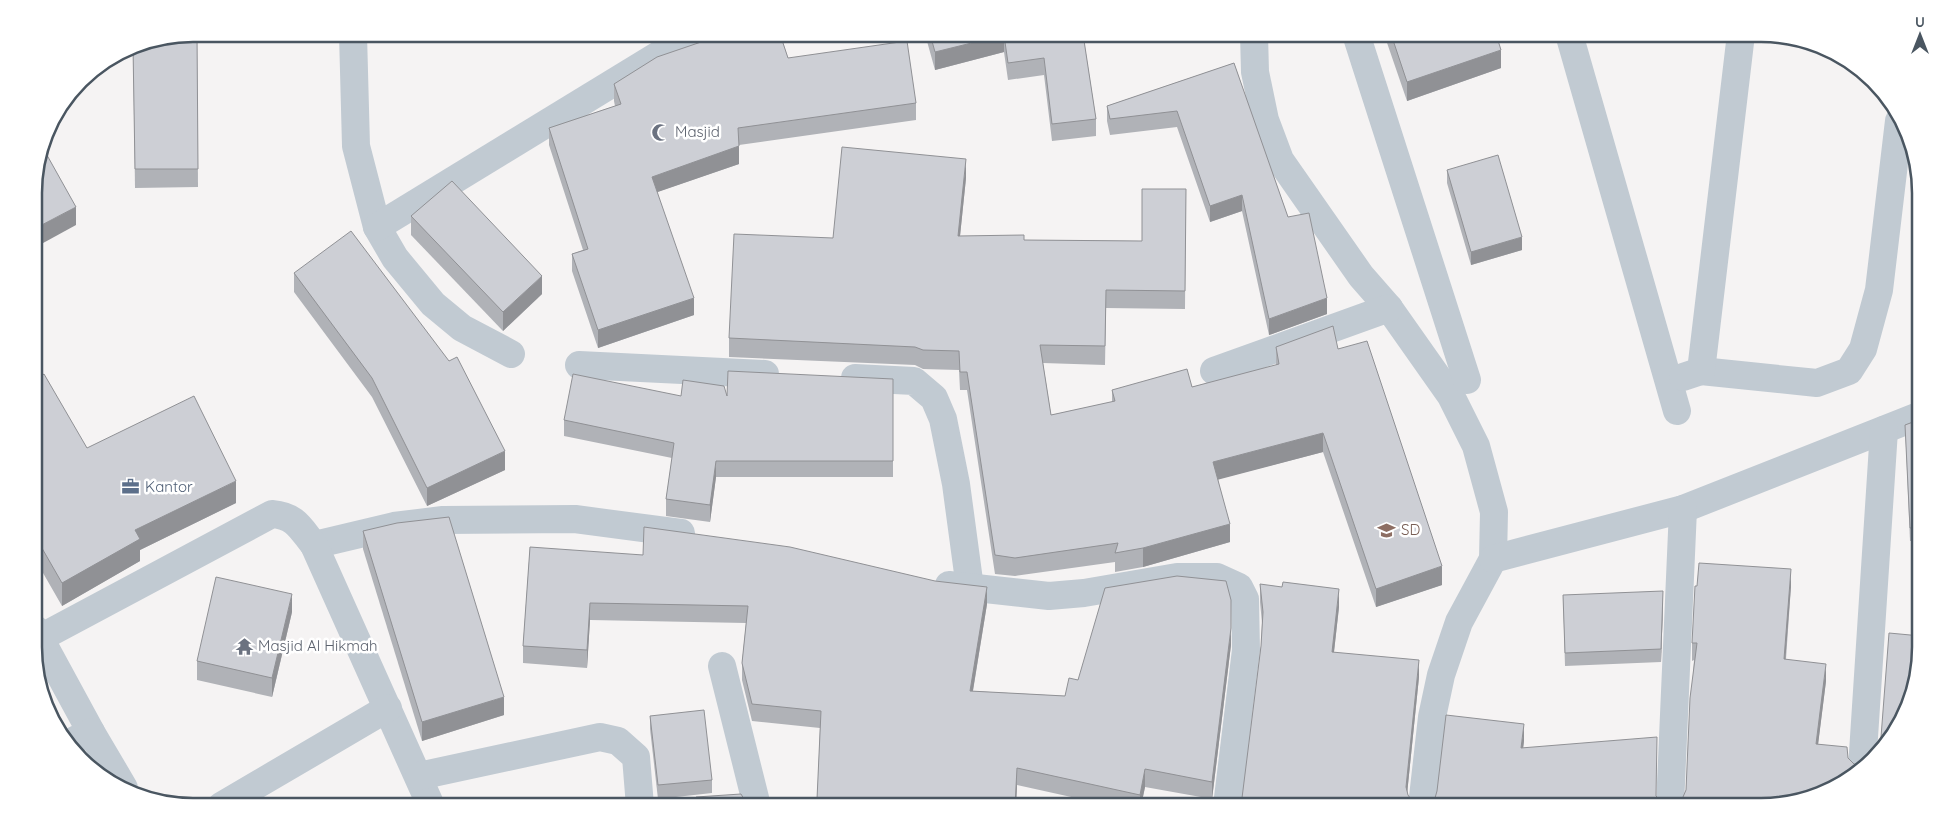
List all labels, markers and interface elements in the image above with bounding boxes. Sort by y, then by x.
north arrow [1895,10,1945,60]
text: U [1915,13,1925,31]
mosque icon: Masjid [651,122,671,142]
place label: Masjid [675,122,720,141]
office icon: Kantor [121,477,141,497]
place label: Kantor [145,477,193,496]
school or university icon: SD [1377,520,1397,540]
place label: SD [1401,520,1420,539]
temple icon: Masjid Al Hikmah [234,636,254,656]
place label: Masjid Al Hikmah [258,636,378,655]

